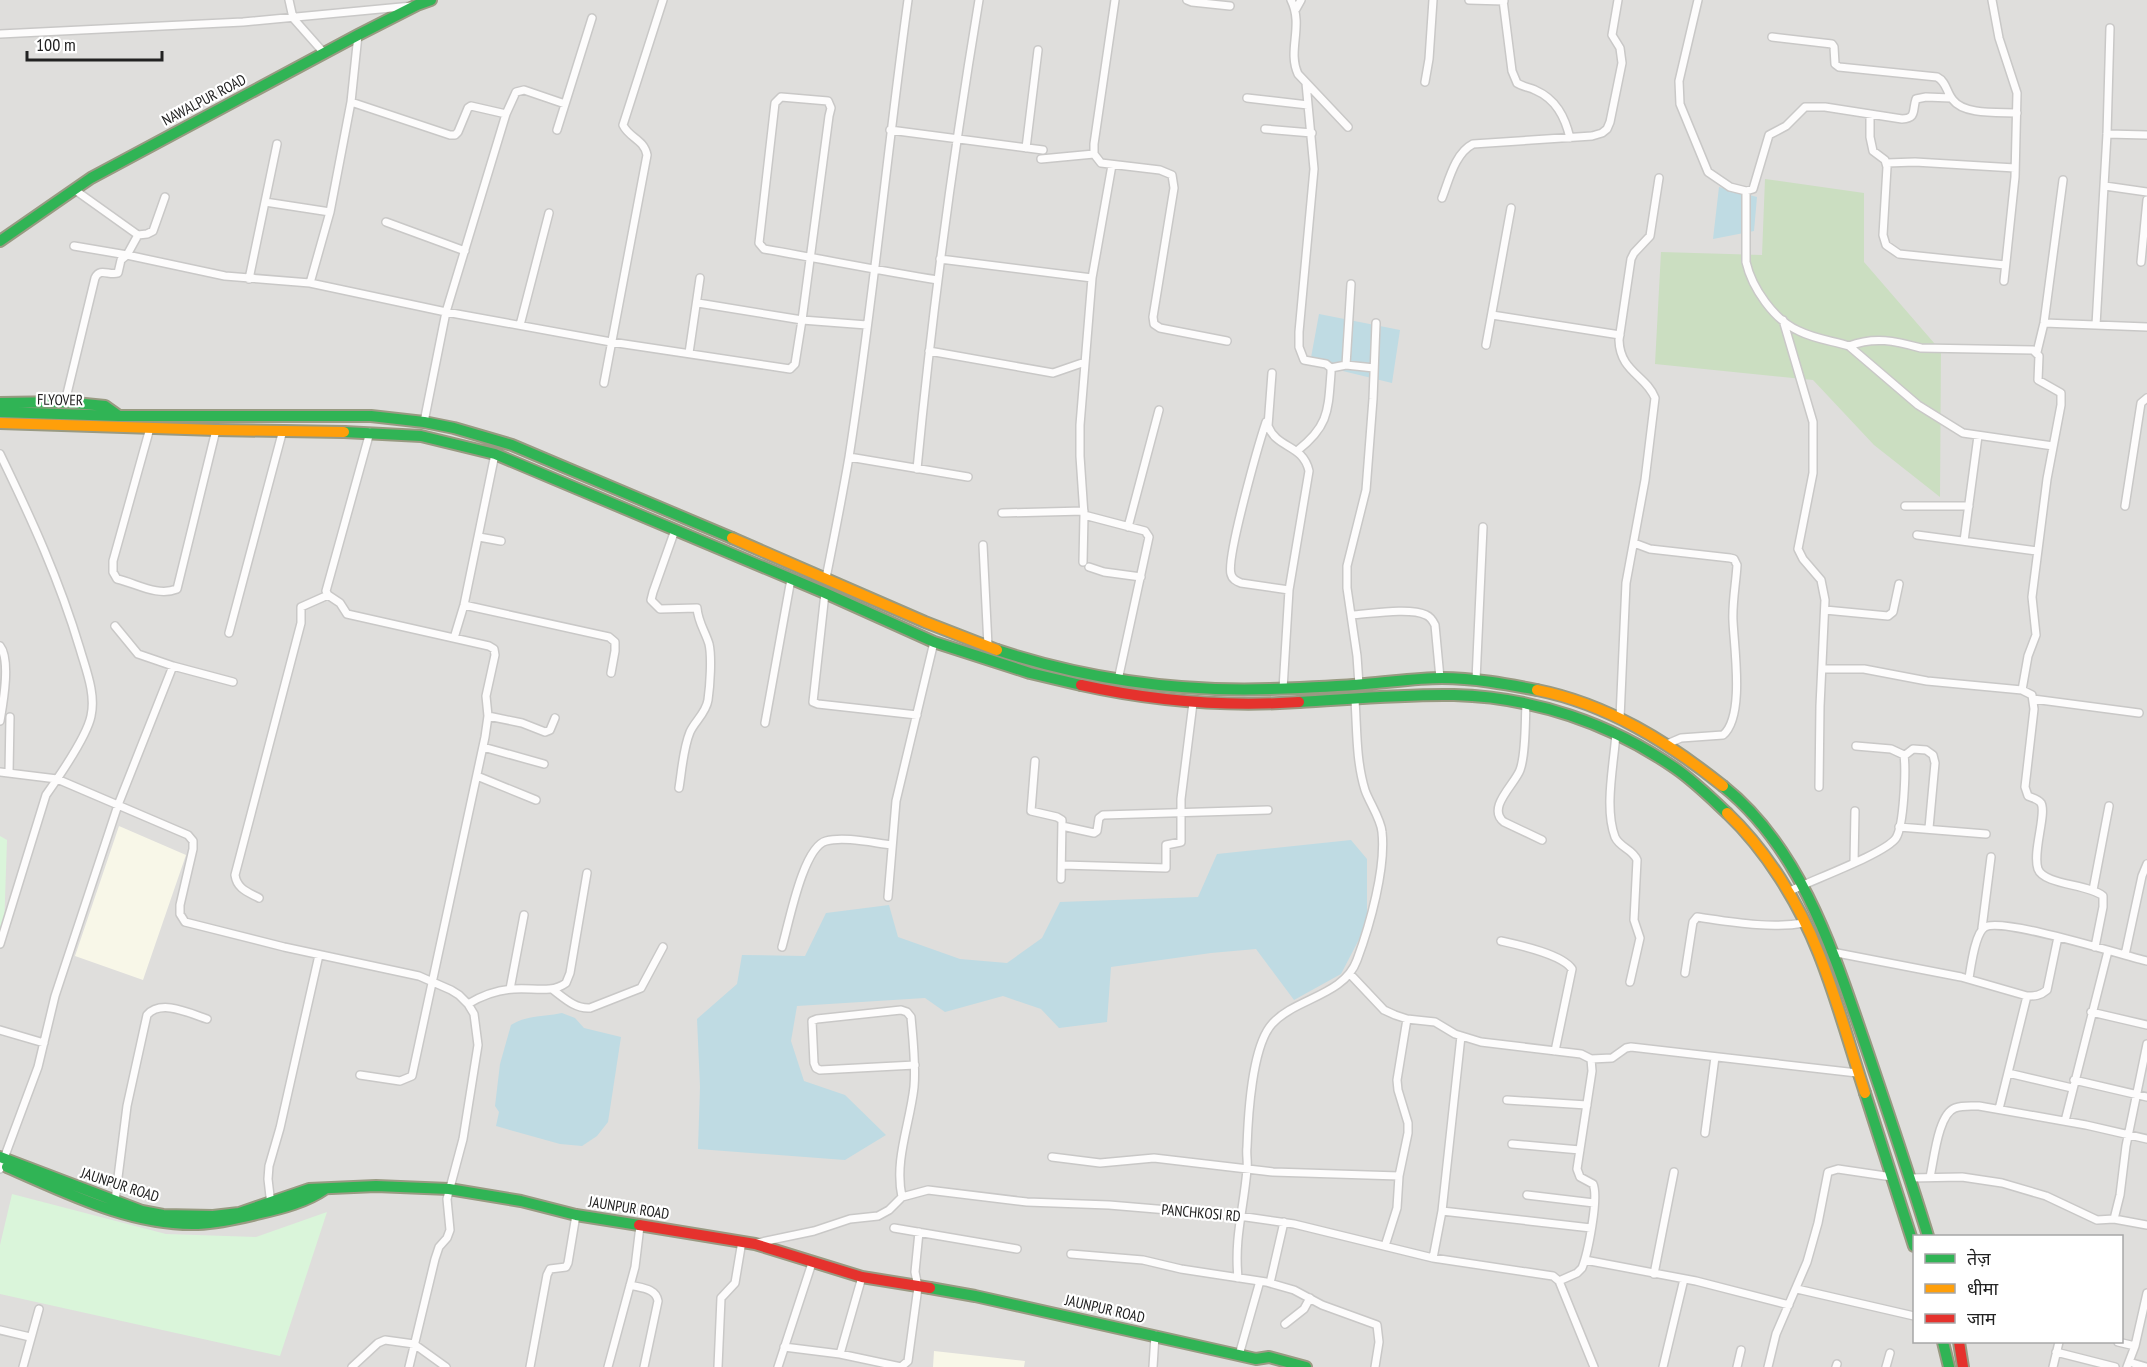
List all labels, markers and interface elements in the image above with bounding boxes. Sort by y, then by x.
scale bar [27,24,162,62]
text: 100 m [36,33,76,56]
street label: NAWALPUR ROAD [158,69,249,130]
street label: FLYOVER [37,390,83,409]
street label: JAUNPUR ROAD [78,1163,162,1206]
street label: JAUNPUR ROAD [586,1192,671,1223]
street label: PANCHKOSI RD [1161,1200,1242,1225]
legend [1913,1235,2123,1343]
text: तेज़ [1967,1247,1991,1270]
text: धीमा [1967,1277,1998,1300]
street label: JAUNPUR ROAD [1062,1290,1147,1327]
text: जाम [1967,1307,1997,1330]

